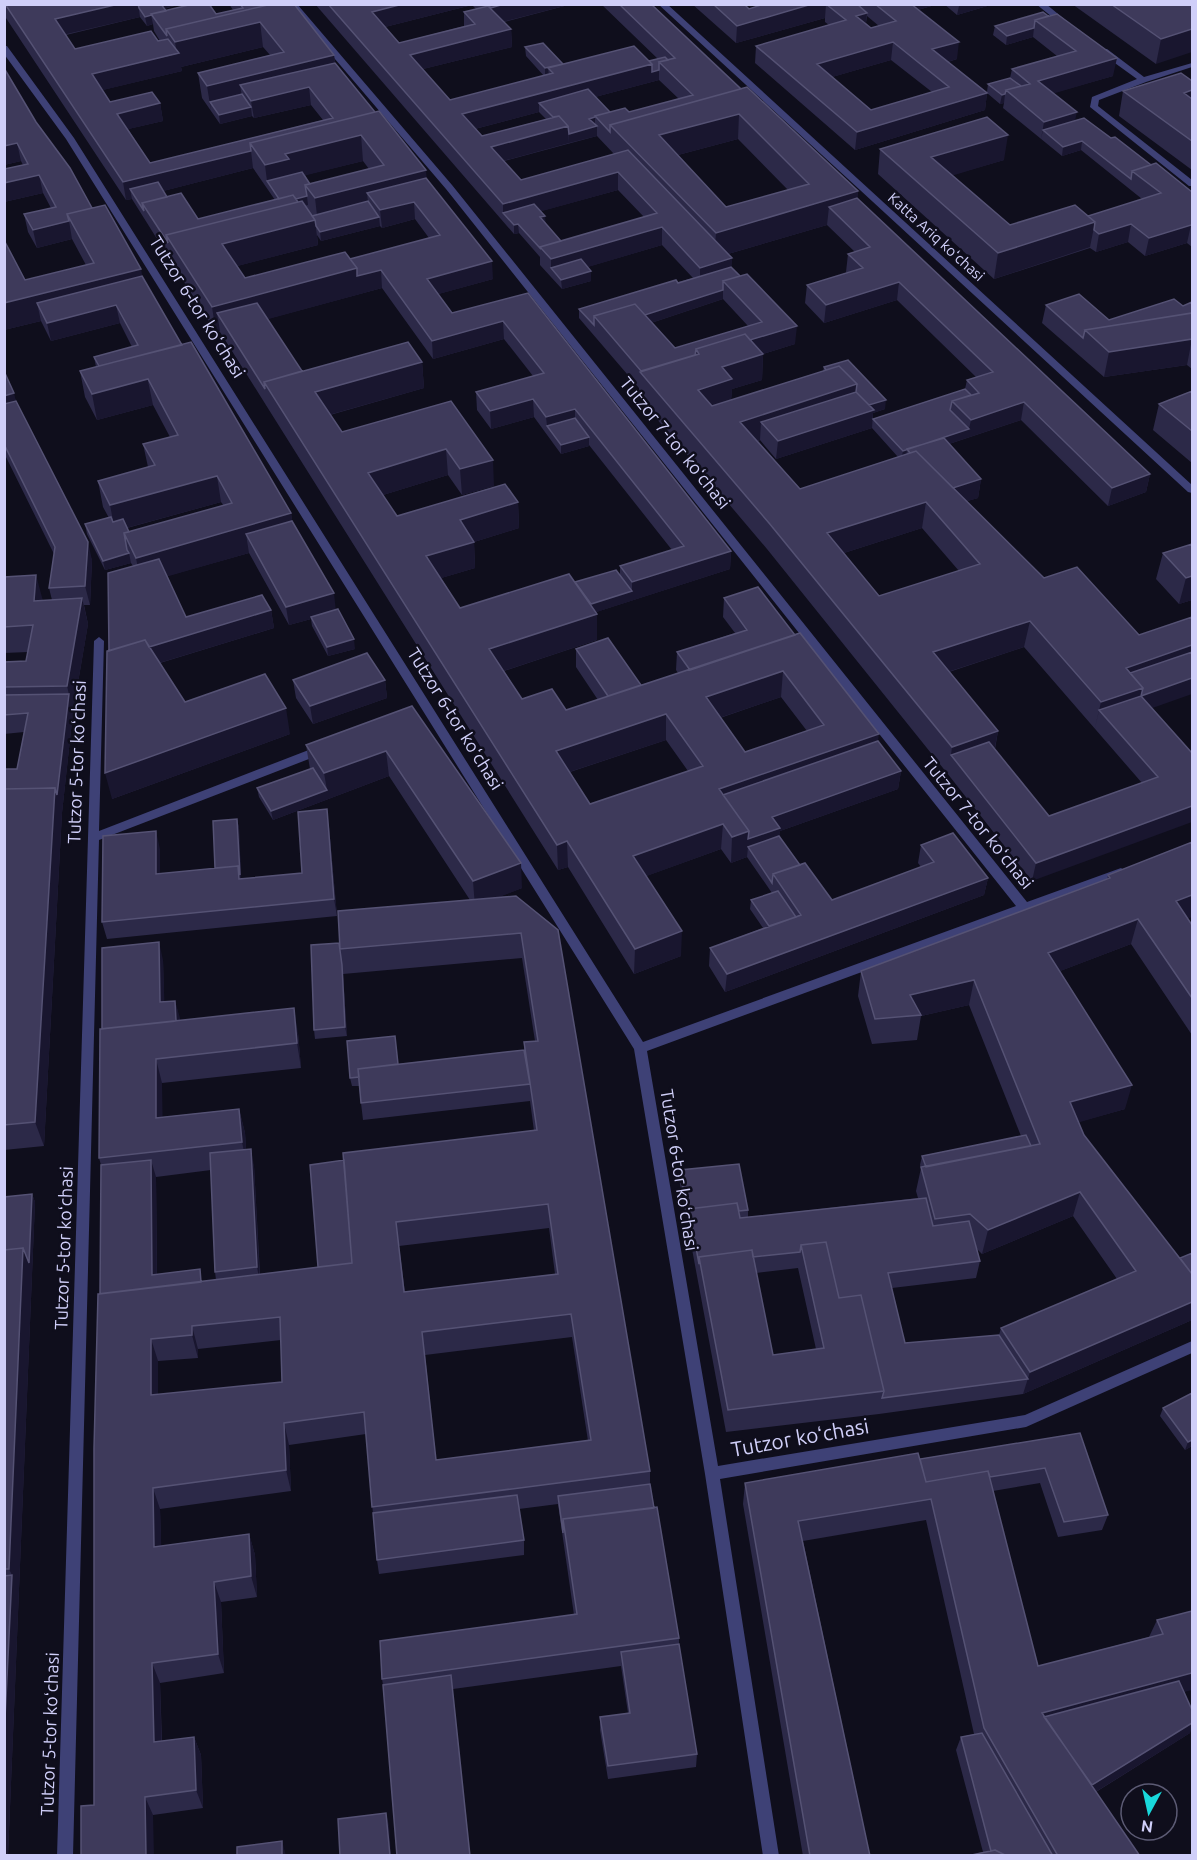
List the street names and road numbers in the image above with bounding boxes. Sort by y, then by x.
street label: Katta Ariq koʻchasi [885,189,988,284]
street label: Tutzor 6-tor koʻchasi [146,232,250,381]
street label: Tutzor 7-tor koʻchasi [617,372,735,512]
street label: Tutzor 6-tor koʻchasi [404,644,508,793]
street label: Tutzor 5-tor koʻchasi [63,680,89,844]
street label: Tutzor 7-tor koʻchasi [920,752,1038,892]
street label: Tutzor 6-tor koʻchasi [657,1087,703,1252]
street label: Tutzor 5-tor koʻchasi [50,1166,76,1330]
street label: Tutzor koʻchasi [729,1413,871,1461]
street label: Tutzor 5-tor koʻchasi [36,1652,62,1816]

